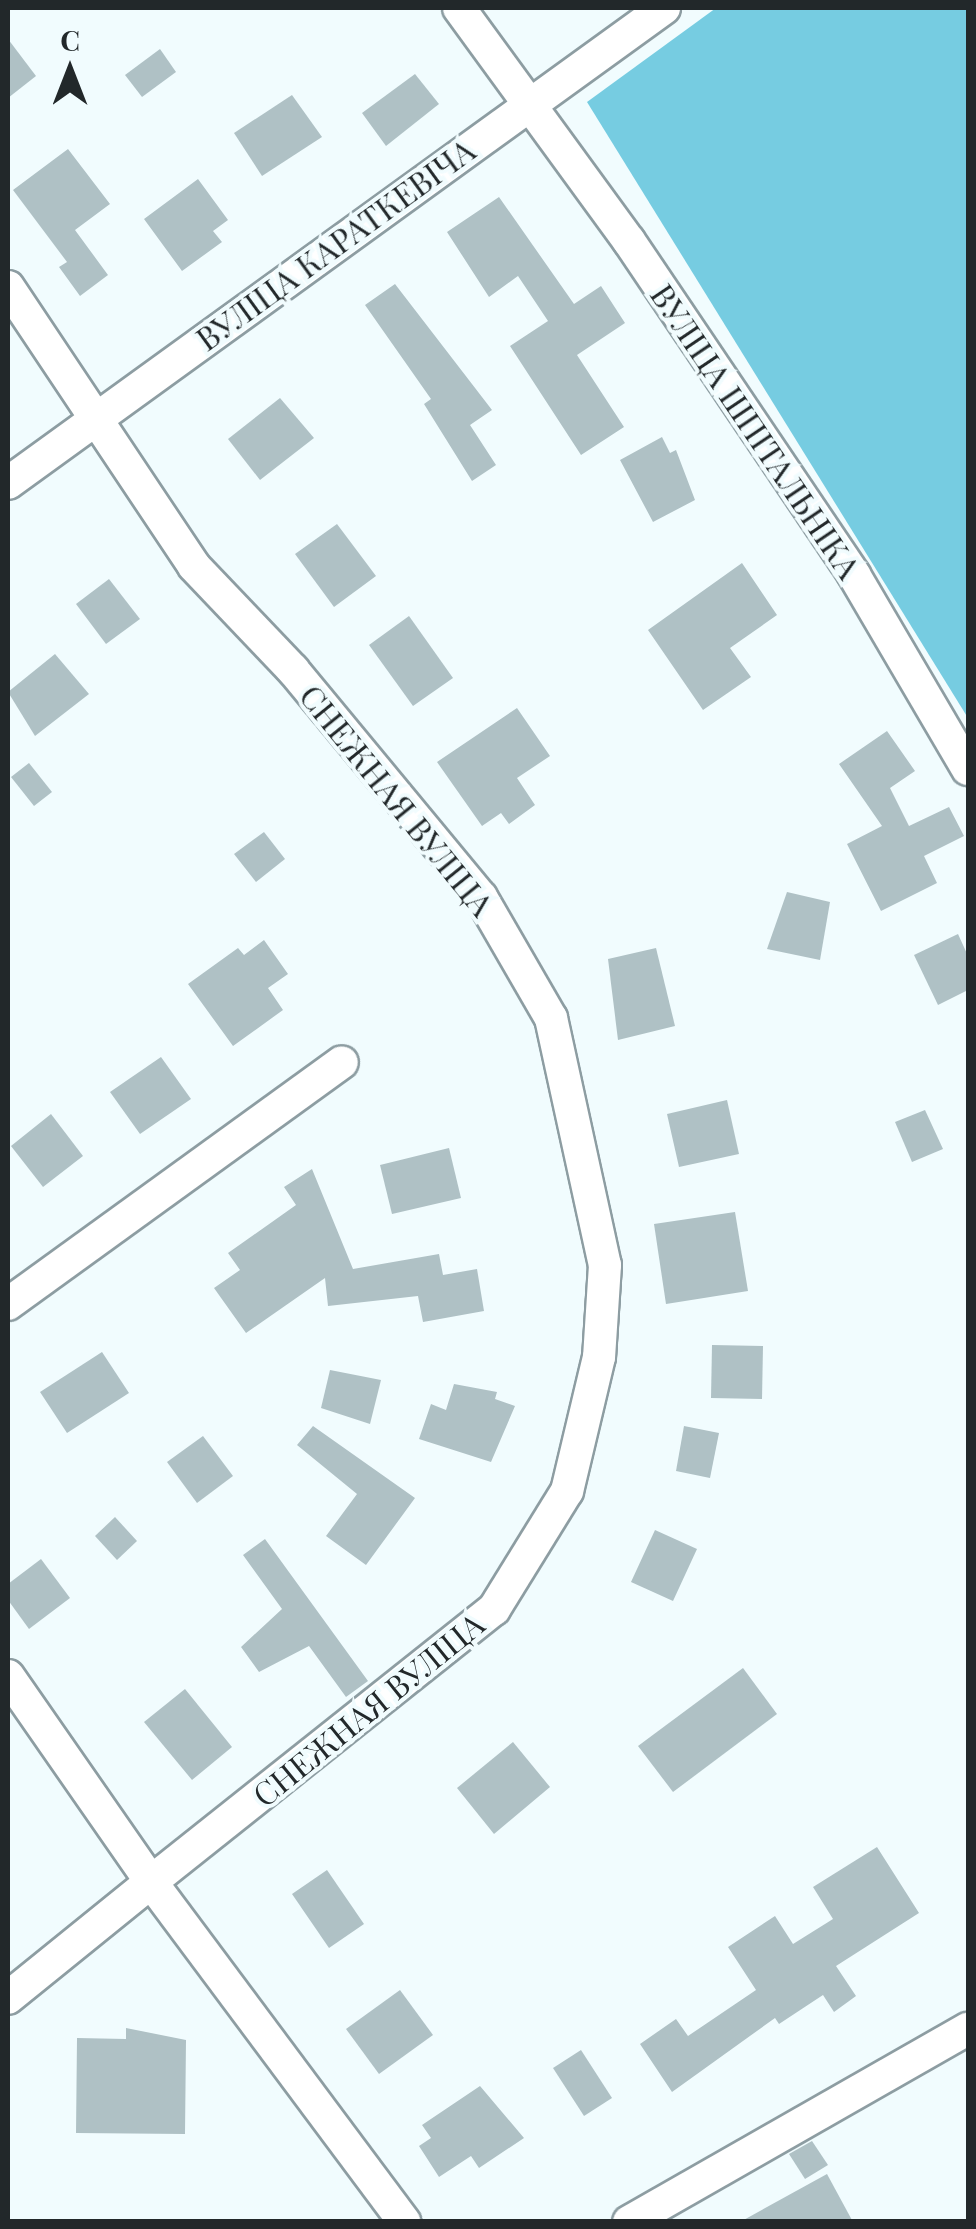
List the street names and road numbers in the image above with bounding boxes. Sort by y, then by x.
street label: ВУЛІЦА КАРАТКЕВІЧА [188,130,482,358]
street label: ВУЛІЦА ШПІТАЛЬНІКА [643,277,869,585]
street label: СНЕЖНАЯ ВУЛІЦА [292,677,502,923]
street label: СНЕЖНАЯ ВУЛІЦА [245,1604,491,1814]

